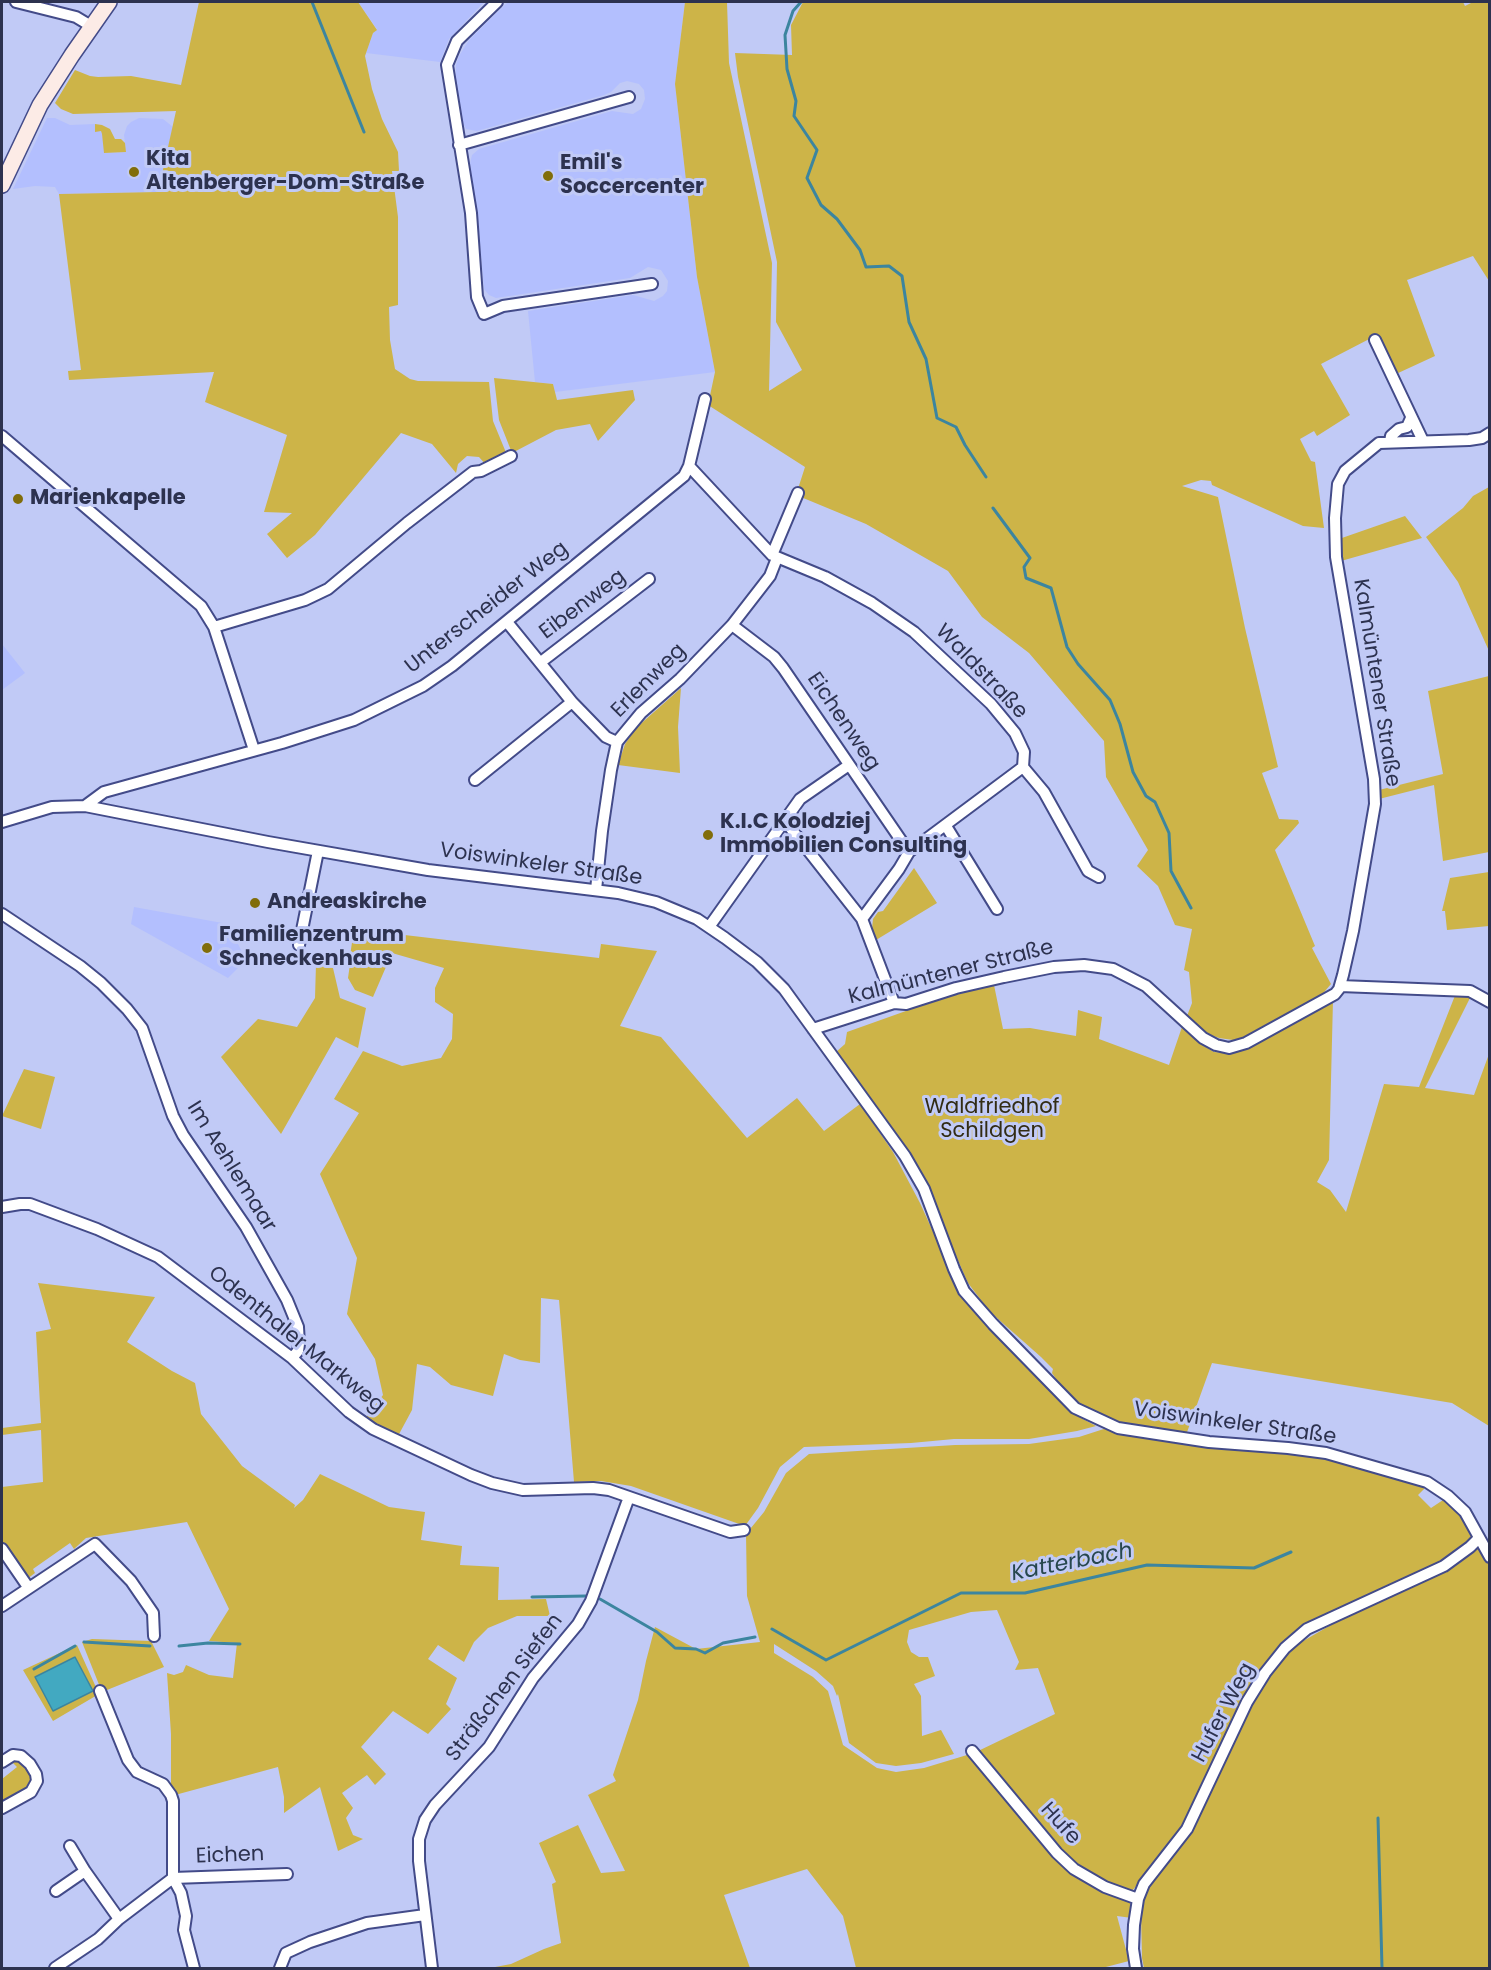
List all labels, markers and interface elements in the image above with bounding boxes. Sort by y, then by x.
place label: Kita Altenberger-Dom-Straße [146,147,424,197]
place label: Emil's Soccercenter [560,151,704,201]
marker: Kita Altenberger-Dom-Straße [127,165,141,179]
marker: Emil's Soccercenter [541,169,555,183]
place label: Marienkapelle [30,486,186,512]
marker: Marienkapelle [11,492,25,506]
street label: Unterscheider Weg [401,537,573,679]
street label: Eibenweg [535,565,631,645]
street label: Kalmüntener Straße [1347,577,1405,789]
street label: Waldstraße [930,619,1032,725]
street label: Erlenweg [607,639,691,723]
street label: Eichenweg [801,668,885,776]
place label: K.I.C Kolodziej Immobilien Consulting [720,810,967,860]
marker: K.I.C Kolodziej Immobilien Consulting [701,828,715,842]
street label: Voiswinkeler Straße [438,838,644,892]
place label: Andreaskirche [267,890,427,916]
marker: Andreaskirche [248,896,262,910]
place label: Familienzentrum Schneckenhaus [219,923,404,973]
street label: Kalmüntener Straße [846,935,1056,1011]
marker: Familienzentrum Schneckenhaus [200,941,214,955]
park label: Waldfriedhof Schildgen [925,1095,1059,1145]
street label: Im Aehlemaar [181,1097,281,1237]
street label: Odenthaler Markweg [203,1261,389,1419]
street label: Voiswinkeler Straße [1132,1397,1338,1451]
water label: Katterbach [1009,1538,1135,1588]
street label: Sträßchen Siefen [441,1609,569,1767]
street label: Hufer Weg [1187,1659,1261,1767]
street label: Hufe [1035,1798,1085,1850]
street label: Eichen [195,1842,265,1870]

